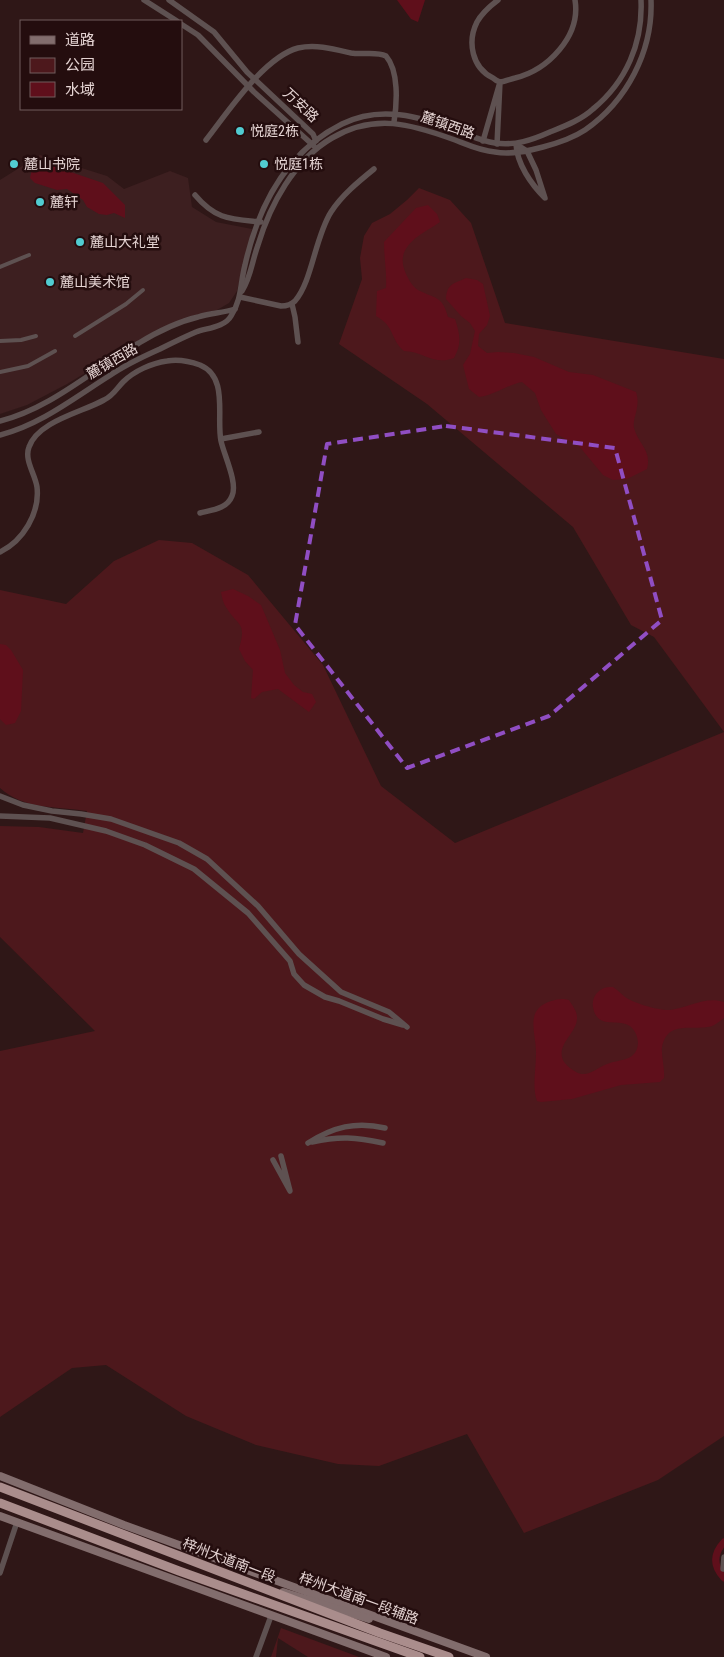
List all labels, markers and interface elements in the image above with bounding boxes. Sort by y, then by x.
legend [20,20,182,110]
text: 道路 [65,31,95,49]
text: 公园 [65,56,95,74]
text: 水域 [65,81,95,99]
street label: 万安路 [280,85,322,125]
street label: 麓镇西路 [419,108,477,142]
place label: 悦庭2栋 [250,123,299,139]
marker: 悦庭2栋 [234,125,246,137]
place label: 麓山书院 [24,156,80,172]
place label: 悦庭1栋 [274,156,323,172]
marker: 麓山书院 [8,158,20,170]
marker: 悦庭1栋 [258,158,270,170]
place label: 麓轩 [50,194,78,210]
marker: 麓轩 [34,196,46,208]
place label: 麓山大礼堂 [90,234,160,250]
marker: 麓山大礼堂 [74,236,86,248]
place label: 麓山美术馆 [60,274,130,290]
marker: 麓山美术馆 [44,276,56,288]
street label: 麓镇西路 [84,340,140,382]
street label: 梓州大道南一段 [180,1535,278,1585]
street label: 梓州大道南一段辅路 [297,1569,421,1627]

